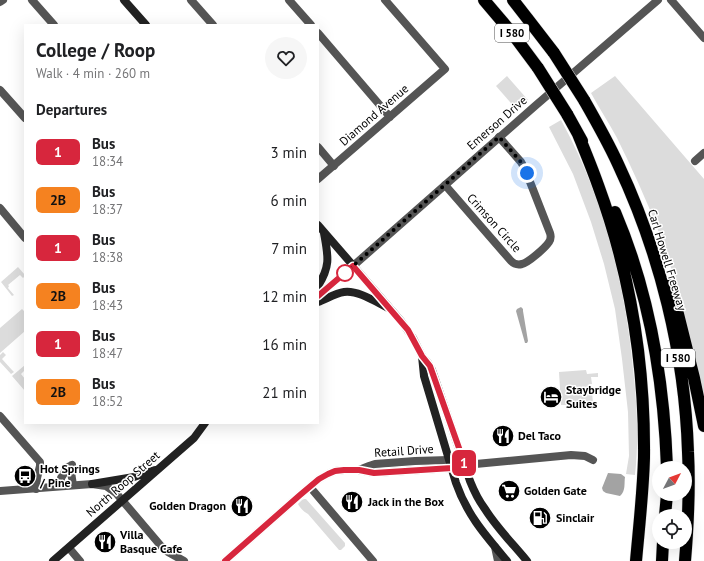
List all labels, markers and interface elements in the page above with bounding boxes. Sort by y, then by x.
road number: I 580 [495,24,529,42]
button: heart [265,37,307,79]
text: College / Roop [36,38,155,62]
text: Walk · 4 min · 260 m [36,65,150,82]
street label: Diamond Avenue [336,81,411,149]
street label: Emerson Drive [464,93,530,153]
text: Departures [36,100,107,119]
text: Bus [92,134,115,153]
text: 1 [54,143,62,161]
text: 3 min [270,143,307,162]
text: 18:34 [92,153,123,170]
your location [517,163,537,183]
text: Bus [92,182,115,201]
street label: Crimson Circle [464,190,525,255]
text: 2B [50,191,66,209]
text: 6 min [270,191,307,210]
text: 18:37 [92,201,123,218]
street label: Carl Howell Freeway [645,207,690,313]
text: Bus [92,230,115,249]
text: 1 [54,239,62,257]
text: 7 min [271,239,307,258]
text: 18:38 [92,249,123,266]
unlabelled marker [336,264,354,282]
text: Bus [92,278,115,297]
text: 2B [50,287,66,305]
text: 12 min [262,287,307,306]
text: 18:43 [92,297,123,314]
text: Bus [92,326,115,345]
text: 1 [54,335,62,353]
text: 16 min [262,335,307,354]
text: 18:47 [92,345,123,362]
road number: I 580 [661,349,695,367]
text: Bus [92,374,115,393]
place label: Staybridge Suites [566,382,621,411]
text: 2B [50,383,66,401]
text: 21 min [262,383,307,402]
hotel icon: Staybridge Suites [538,384,564,410]
text: 18:52 [92,393,123,410]
restaurant icon: Del Taco [490,423,516,449]
place label: Del Taco [518,428,561,443]
street label: Retail Drive [374,441,434,460]
street label: North Roop Street [83,448,163,520]
line badge: 1 [451,450,477,476]
text: 1 [460,454,468,472]
place label: Hot Springs / Pine [39,461,100,490]
north arrow [652,461,692,501]
map controls [652,461,692,549]
bus stop icon: Hot Springs / Pine [12,463,38,489]
supermarket icon: Golden Gate [496,478,522,504]
place label: Golden Gate [524,483,587,498]
restaurant icon: Jack in the Box [339,489,365,515]
restaurant icon: Golden Dragon [229,493,255,519]
place label: Jack in the Box [367,494,445,509]
place label: Golden Dragon [149,498,226,513]
fuel station icon: Sinclair [527,505,553,531]
button: locate [652,509,692,549]
place label: Sinclair [556,510,595,525]
place label: Villa Basque Cafe [119,527,182,556]
restaurant icon: Villa Basque Cafe [92,529,118,555]

